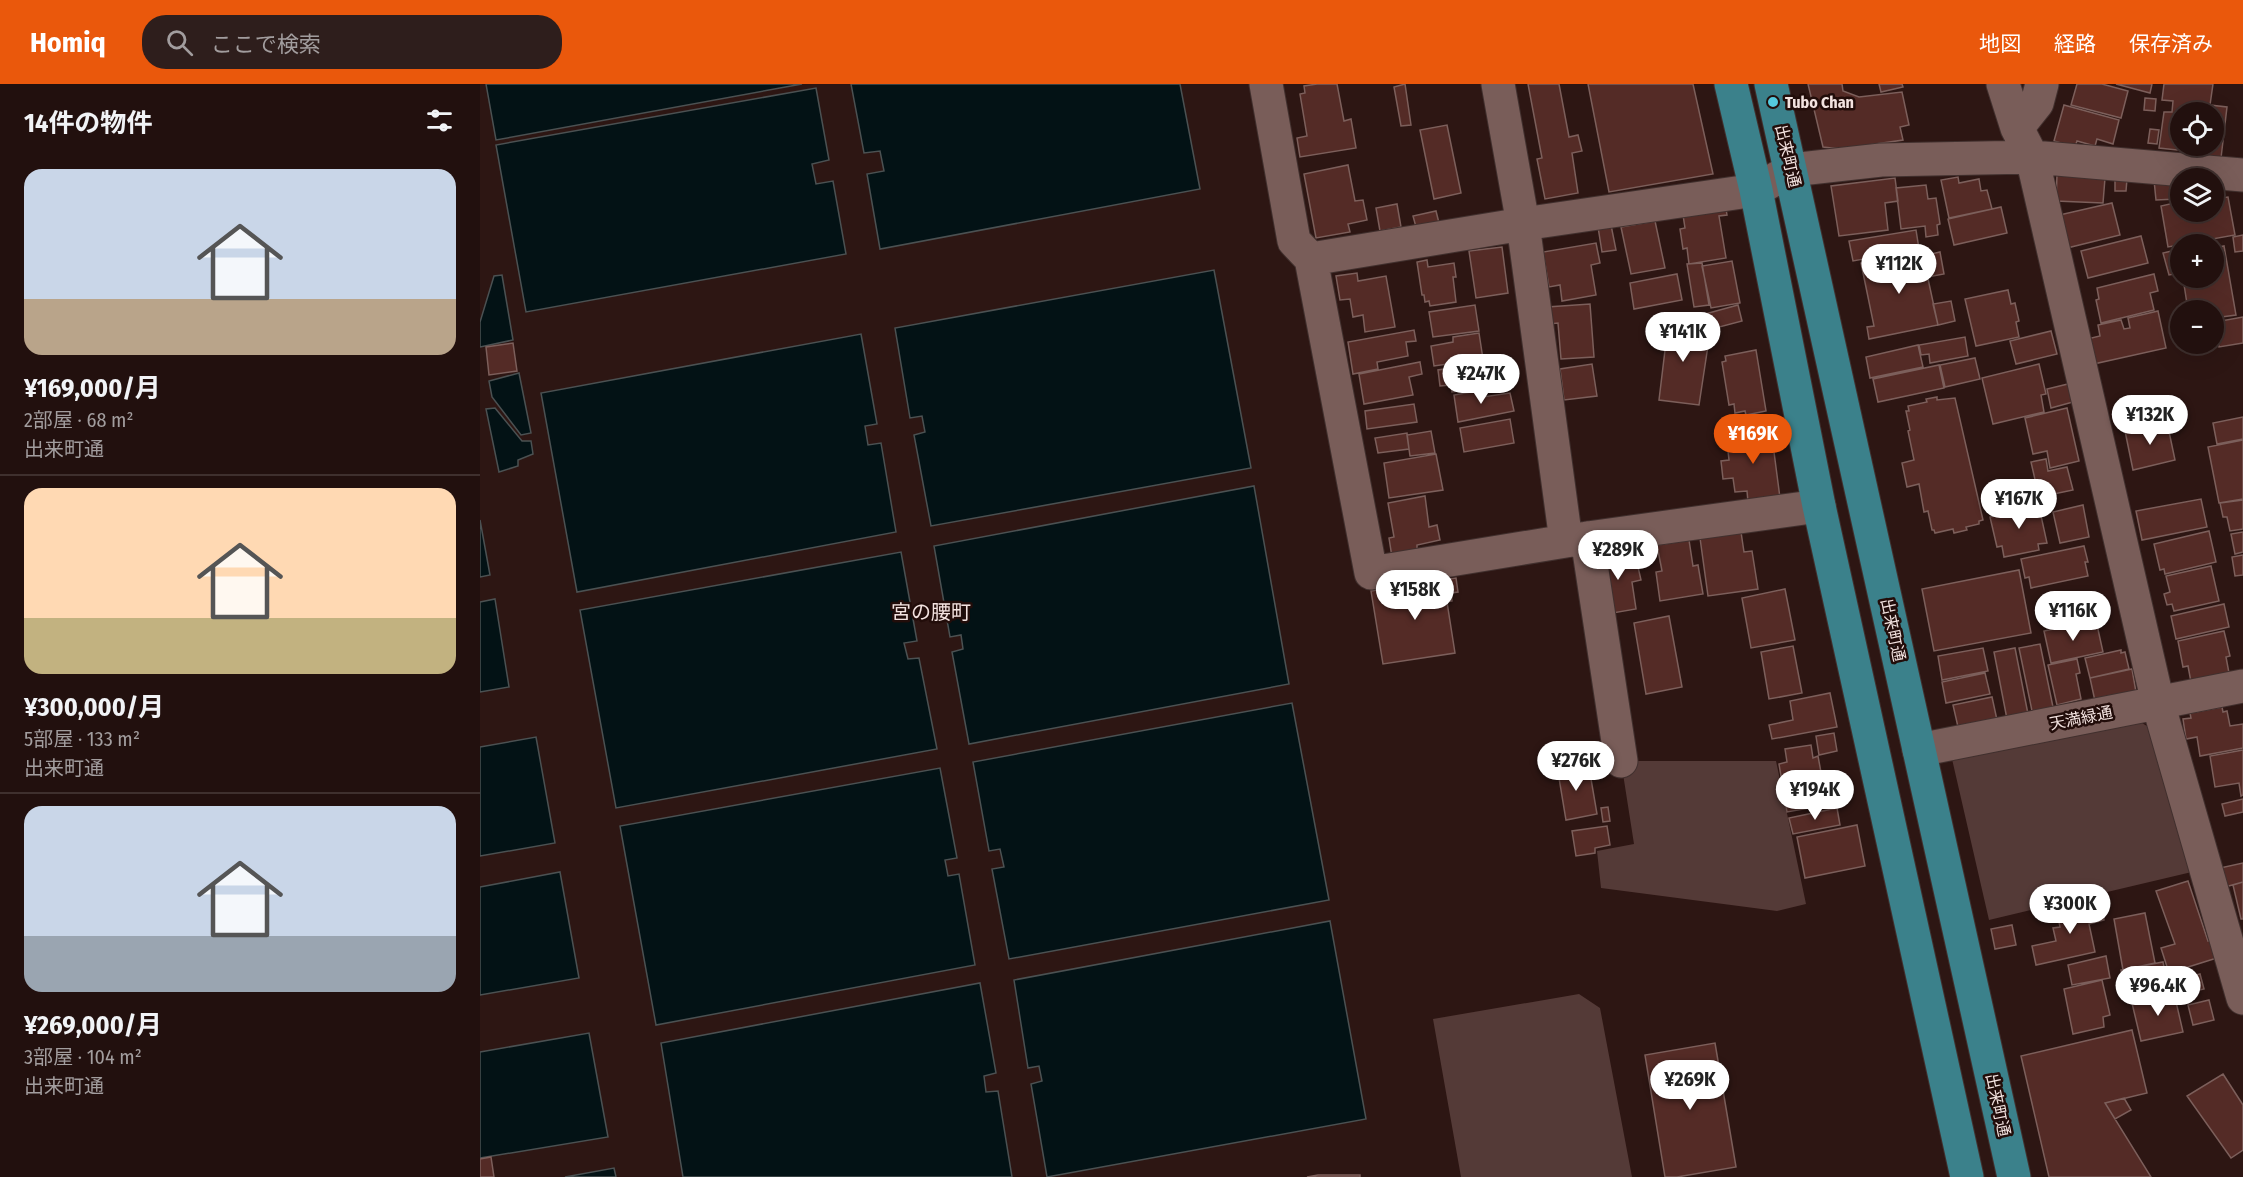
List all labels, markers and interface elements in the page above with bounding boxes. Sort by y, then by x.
search box [142,15,562,69]
text: Homiq [30,26,106,59]
icon: search [163,26,196,59]
text: ここで検索 [211,31,321,58]
text: 地図 [1979,31,2021,57]
text: 経路 [2054,31,2096,57]
text: 保存済み [2129,31,2213,57]
place label: Tubo Chan [1785,93,1854,112]
marker: Tubo Chan [1766,95,1780,109]
map controls [2170,102,2224,354]
button: locate [2170,102,2224,156]
icon: filters [423,104,456,137]
text: 14件の物件 [24,108,152,139]
street label: 出来町通 [1772,123,1804,189]
button: layers [2170,168,2224,222]
icon: home [186,208,294,316]
button: + [2170,234,2224,288]
pin: ¥112K [1857,244,1941,295]
text: ¥112K [1875,251,1923,275]
button: − [2170,300,2224,354]
pin: ¥141K [1641,312,1725,363]
text: ¥141K [1659,319,1707,343]
pin: ¥247K [1439,354,1523,405]
text: ¥247K [1457,361,1505,385]
text: ¥169,000/月 [24,373,161,404]
pin: ¥132K [2108,395,2192,446]
text: ¥132K [2126,402,2174,426]
text: 2部屋 · 68 m² [24,408,134,432]
pin: ¥169K [1711,414,1795,465]
text: ¥169K [1728,421,1778,445]
text: 出来町通 [24,437,104,461]
pin: ¥167K [1977,479,2061,530]
text: ¥167K [1995,486,2043,510]
icon: home [186,527,294,635]
pin: ¥289K [1576,530,1660,581]
text: ¥289K [1592,537,1644,561]
pin: ¥158K [1373,570,1457,621]
text: ¥158K [1390,577,1440,601]
pin: ¥116K [2031,591,2115,642]
street label: 出来町通 [1877,597,1909,663]
text: ¥116K [2049,598,2097,622]
district label: 宮の腰町 [891,600,971,624]
text: ¥300,000/月 [24,692,164,723]
street label: 天満緑通 [2048,703,2114,733]
text: 5部屋 · 133 m² [24,727,140,751]
pin: ¥276K [1534,741,1618,792]
text: ¥276K [1551,748,1601,772]
text: 出来町通 [24,756,104,780]
pin: ¥194K [1773,770,1857,821]
text: ¥194K [1790,777,1840,801]
icon: home [186,845,294,953]
pin: ¥300K [2028,884,2112,935]
text: ¥300K [2043,891,2097,915]
pin: ¥96.4K [2109,966,2207,1017]
text: ¥96.4K [2130,973,2186,997]
text: ¥269,000/月 [24,1010,162,1041]
text: 3部屋 · 104 m² [24,1045,142,1069]
pin: ¥269K [1648,1060,1732,1111]
text: ¥269K [1664,1067,1716,1091]
street label: 出来町通 [1982,1072,2014,1138]
text: 出来町通 [24,1074,104,1098]

